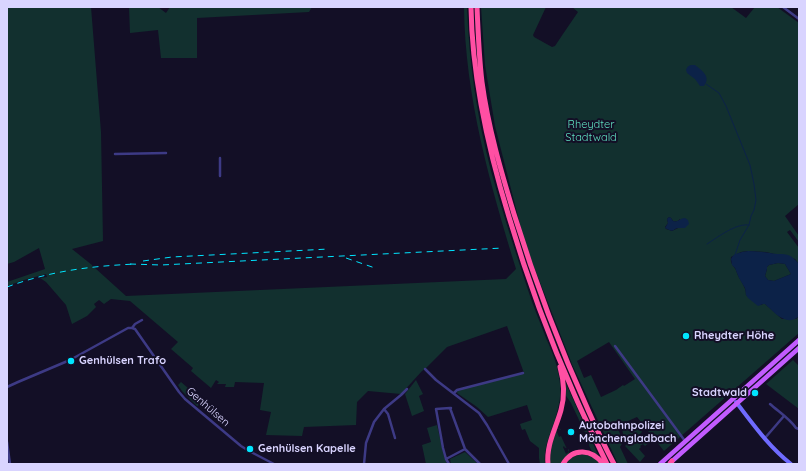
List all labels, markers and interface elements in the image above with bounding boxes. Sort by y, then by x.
park label: Rheydter Stadtwald [565,118,617,144]
place label: Rheydter Höhe [694,329,774,343]
marker: Rheydter Höhe [681,331,691,341]
place label: Genhülsen Trafo [79,354,166,368]
marker: Genhülsen Trafo [66,356,76,366]
street label: Genhülsen [184,385,232,429]
place label: Stadtwald [692,386,747,400]
marker: Stadtwald [750,388,760,398]
place label: Autobahnpolizei Mönchengladbach [579,419,676,445]
marker: Autobahnpolizei Mönchengladbach [566,427,576,437]
place label: Genhülsen Kapelle [258,442,356,456]
marker: Genhülsen Kapelle [245,444,255,454]

